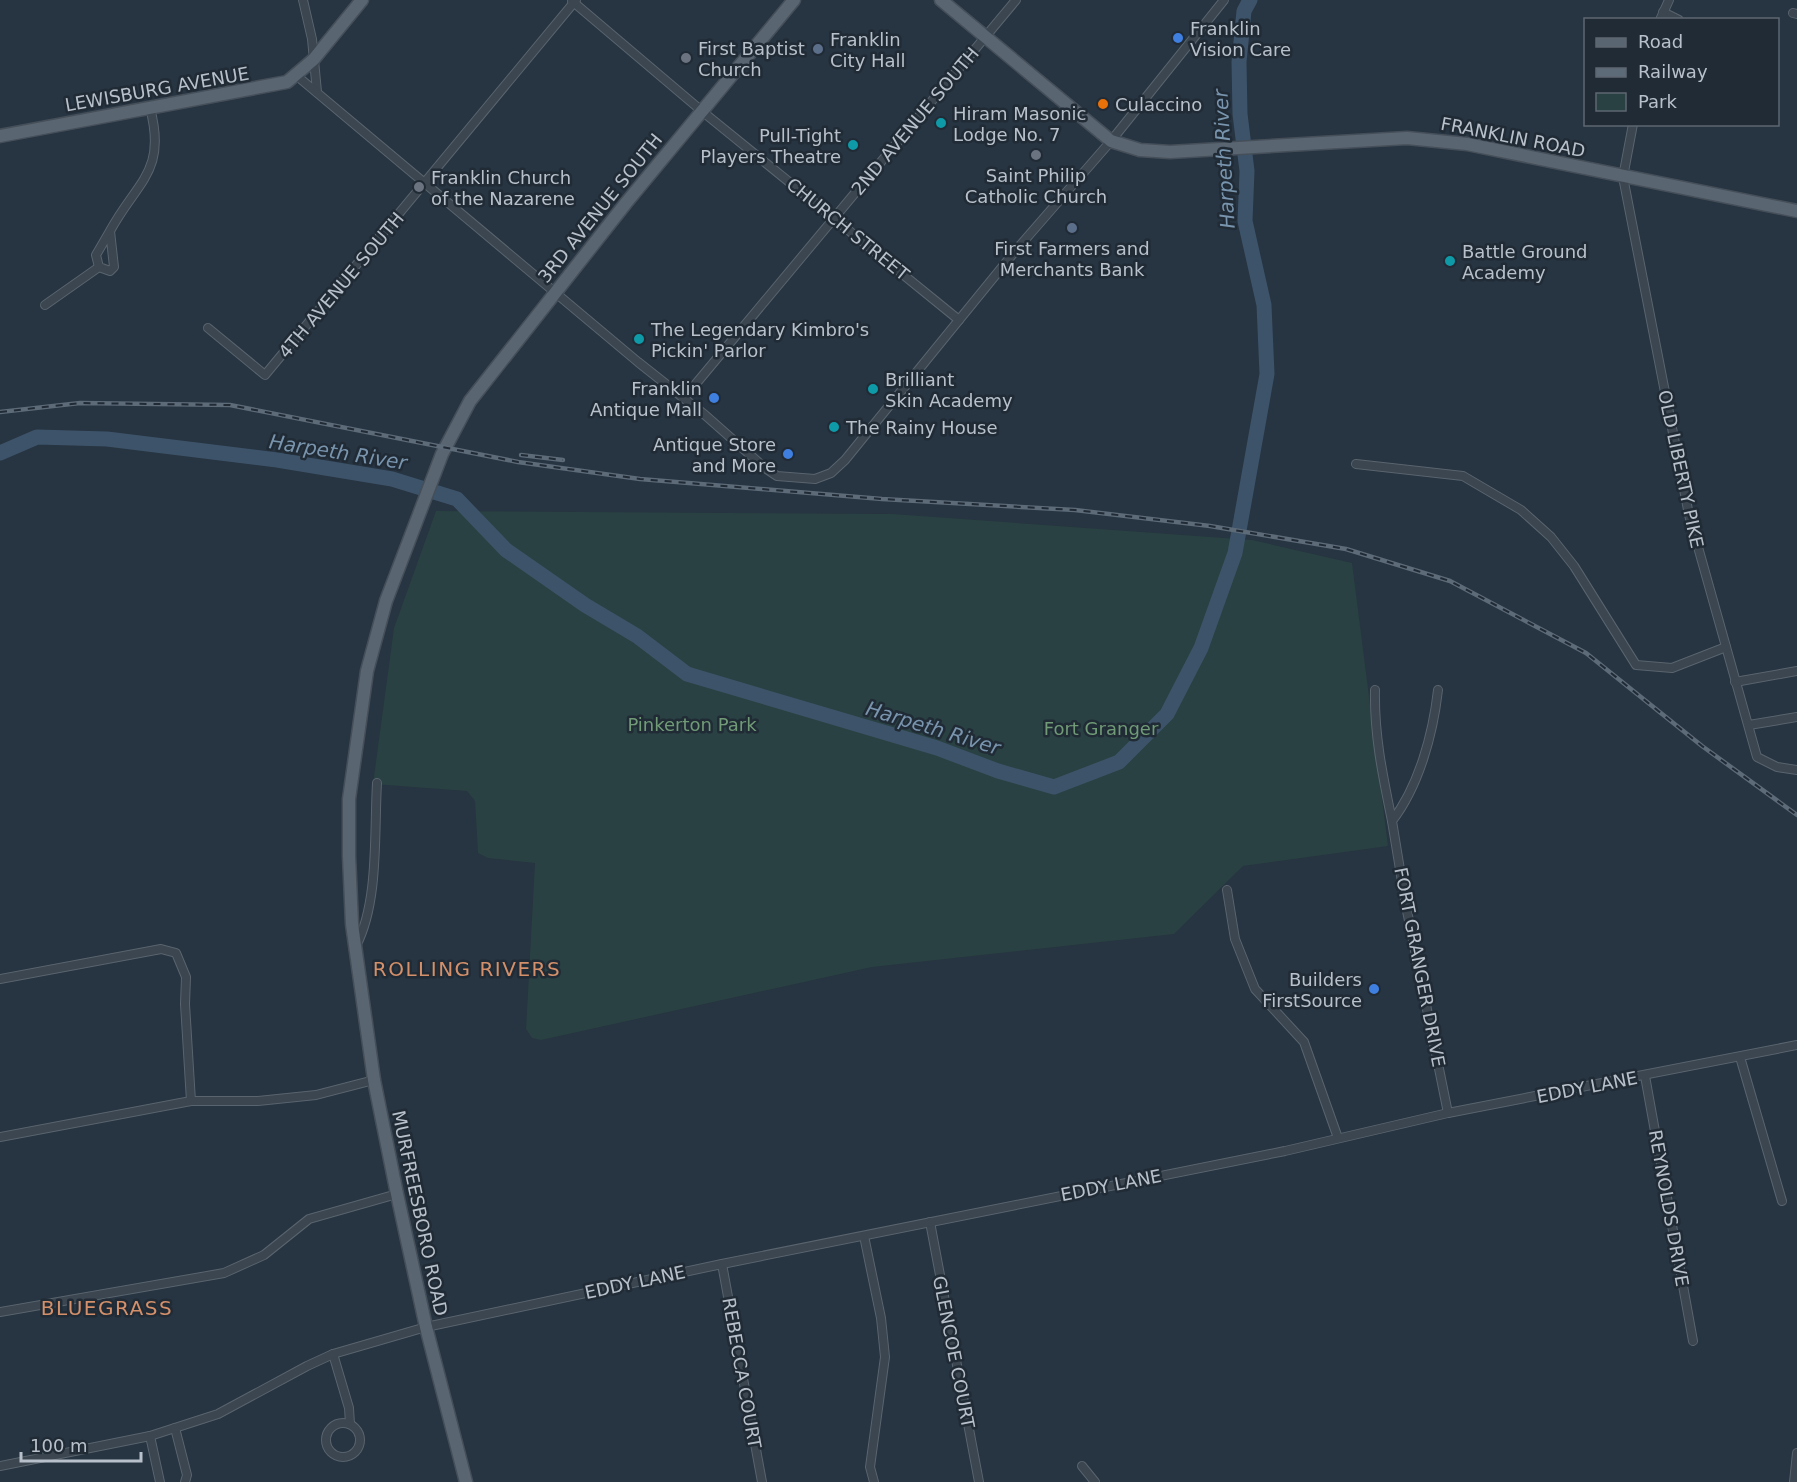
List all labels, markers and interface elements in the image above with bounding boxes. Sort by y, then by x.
place label: Franklin Vision Care [1190,18,1291,60]
legend [1584,18,1779,126]
place label: Franklin City Hall [830,29,906,71]
marker: Franklin Vision Care [1171,31,1185,45]
text: Road [1638,31,1683,52]
place label: First Baptist Church [698,38,805,80]
marker: Franklin City Hall [811,42,825,56]
street label: 2ND AVENUE SOUTH [847,43,983,199]
marker: First Baptist Church [679,51,693,65]
text: Railway [1638,61,1708,82]
street label: LEWISBURG AVENUE [63,62,251,116]
water label: Harpeth River [1208,87,1240,229]
text: Park [1638,91,1677,112]
place label: Culaccino [1115,94,1202,115]
marker: Culaccino [1096,97,1110,111]
place label: Hiram Masonic Lodge No. 7 [953,103,1086,145]
street label: FRANKLIN ROAD [1439,113,1587,161]
marker: Hiram Masonic Lodge No. 7 [934,116,948,130]
place label: Pull-Tight Players Theatre [700,125,841,167]
street label: 3RD AVENUE SOUTH [533,129,667,287]
marker: Pull-Tight Players Theatre [846,138,860,152]
marker: Saint Philip Catholic Church [1029,148,1043,162]
place label: Saint Philip Catholic Church [965,165,1107,207]
place label: Franklin Church of the Nazarene [431,167,575,209]
street label: CHURCH STREET [783,173,914,285]
marker: Franklin Church of the Nazarene [412,180,426,194]
street label: 4TH AVENUE SOUTH [274,208,408,362]
marker: First Farmers and Merchants Bank [1065,221,1079,235]
place label: First Farmers and Merchants Bank [994,238,1150,280]
place label: Battle Ground Academy [1462,241,1588,283]
marker: Battle Ground Academy [1443,254,1457,268]
place label: The Legendary Kimbro's Pickin' Parlor [650,319,869,361]
marker: The Legendary Kimbro's Pickin' Parlor [632,332,646,346]
place label: Brilliant Skin Academy [885,369,1013,411]
place label: Franklin Antique Mall [590,378,702,420]
marker: Brilliant Skin Academy [866,382,880,396]
street label: OLD LIBERTY PIKE [1654,388,1708,550]
marker: Franklin Antique Mall [707,391,721,405]
place label: The Rainy House [845,417,998,438]
marker: The Rainy House [827,420,841,434]
water label: Harpeth River [267,429,410,475]
place label: Antique Store and More [653,434,776,476]
marker: Antique Store and More [781,447,795,461]
water label: Harpeth River [863,696,1005,760]
park label: Pinkerton Park [627,714,757,735]
park label: Fort Granger [1044,718,1159,739]
street label: FORT GRANGER DRIVE [1390,865,1450,1069]
district label: ROLLING RIVERS [373,957,561,981]
place label: Builders FirstSource [1262,969,1362,1011]
marker: Builders FirstSource [1367,982,1381,996]
street label: EDDY LANE [1535,1067,1639,1107]
street label: MURFREESBORO ROAD [388,1108,452,1318]
street label: REYNOLDS DRIVE [1645,1128,1693,1288]
street label: EDDY LANE [1059,1165,1163,1205]
street label: EDDY LANE [583,1261,687,1303]
street label: GLENCOE COURT [929,1274,979,1431]
district label: BLUEGRASS [41,1296,173,1320]
street label: REBECCA COURT [718,1296,766,1451]
scale bar [21,1425,141,1463]
text: 100 m [30,1435,88,1456]

